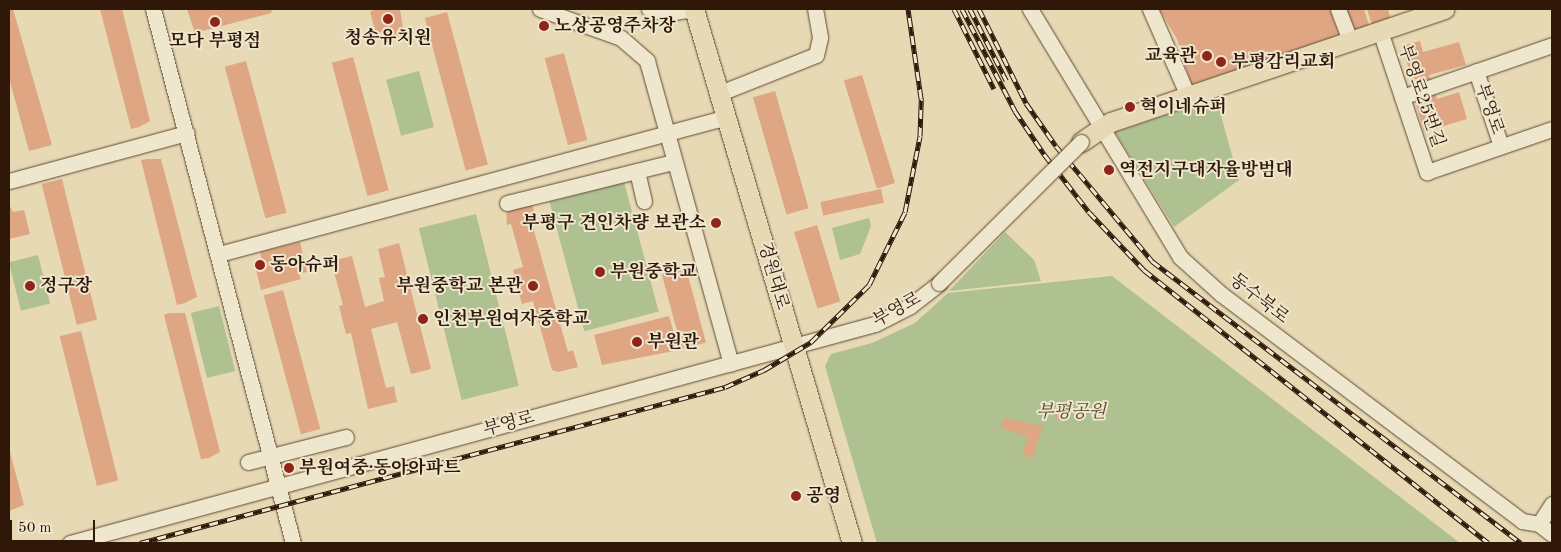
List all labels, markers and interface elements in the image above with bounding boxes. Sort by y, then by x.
marker: 청송유치원 [382,13,394,25]
place label: 노상공영주차장 [554,15,676,37]
marker: 모다 부평점 [209,16,221,28]
marker: 노상공영주차장 [538,20,550,32]
place label: 청송유치원 [345,27,431,49]
place label: 모다 부평점 [169,30,261,52]
street label: 부영로25번길 [1393,42,1449,150]
place label: 교육관 [1145,45,1197,67]
marker: 교육관 [1201,50,1213,62]
place label: 부평감리교회 [1231,51,1335,73]
marker: 부평감리교회 [1215,56,1227,68]
street label: 부영로 [1470,81,1508,137]
place label: 혁이네슈퍼 [1140,96,1227,118]
marker: 혁이네슈퍼 [1124,101,1136,113]
place label: 역전지구대자율방범대 [1119,159,1293,181]
marker: 역전지구대자율방범대 [1103,164,1115,176]
place label: 부평구 견인차량 보관소 [522,212,706,234]
marker: 부평구 견인차량 보관소 [710,217,722,229]
street label: 경원대로 [753,240,793,312]
place label: 동아슈퍼 [270,254,340,276]
marker: 동아슈퍼 [254,259,266,271]
place label: 부원중학교 [610,261,697,283]
marker: 부원중학교 [594,266,606,278]
street label: 동수북로 [1225,269,1293,329]
place label: 정구장 [40,275,92,297]
place label: 부원중학교 본관 [396,275,523,297]
marker: 정구장 [24,280,36,292]
marker: 부원중학교 본관 [527,280,539,292]
street label: 부영로 [869,288,925,332]
place label: 인천부원여자중학교 [433,308,589,330]
marker: 인천부원여자중학교 [417,313,429,325]
place label: 부원관 [647,331,699,353]
marker: 부원관 [631,336,643,348]
park label: 부평공원 [1036,401,1106,423]
street label: 부영로 [481,407,537,441]
place label: 부원여중·동아아파트 [299,457,461,479]
marker: 부원여중·동아아파트 [283,462,295,474]
place label: 공영 [806,485,841,507]
marker: 공영 [790,490,802,502]
scale bar [12,510,98,542]
text: 50 m [18,521,52,536]

